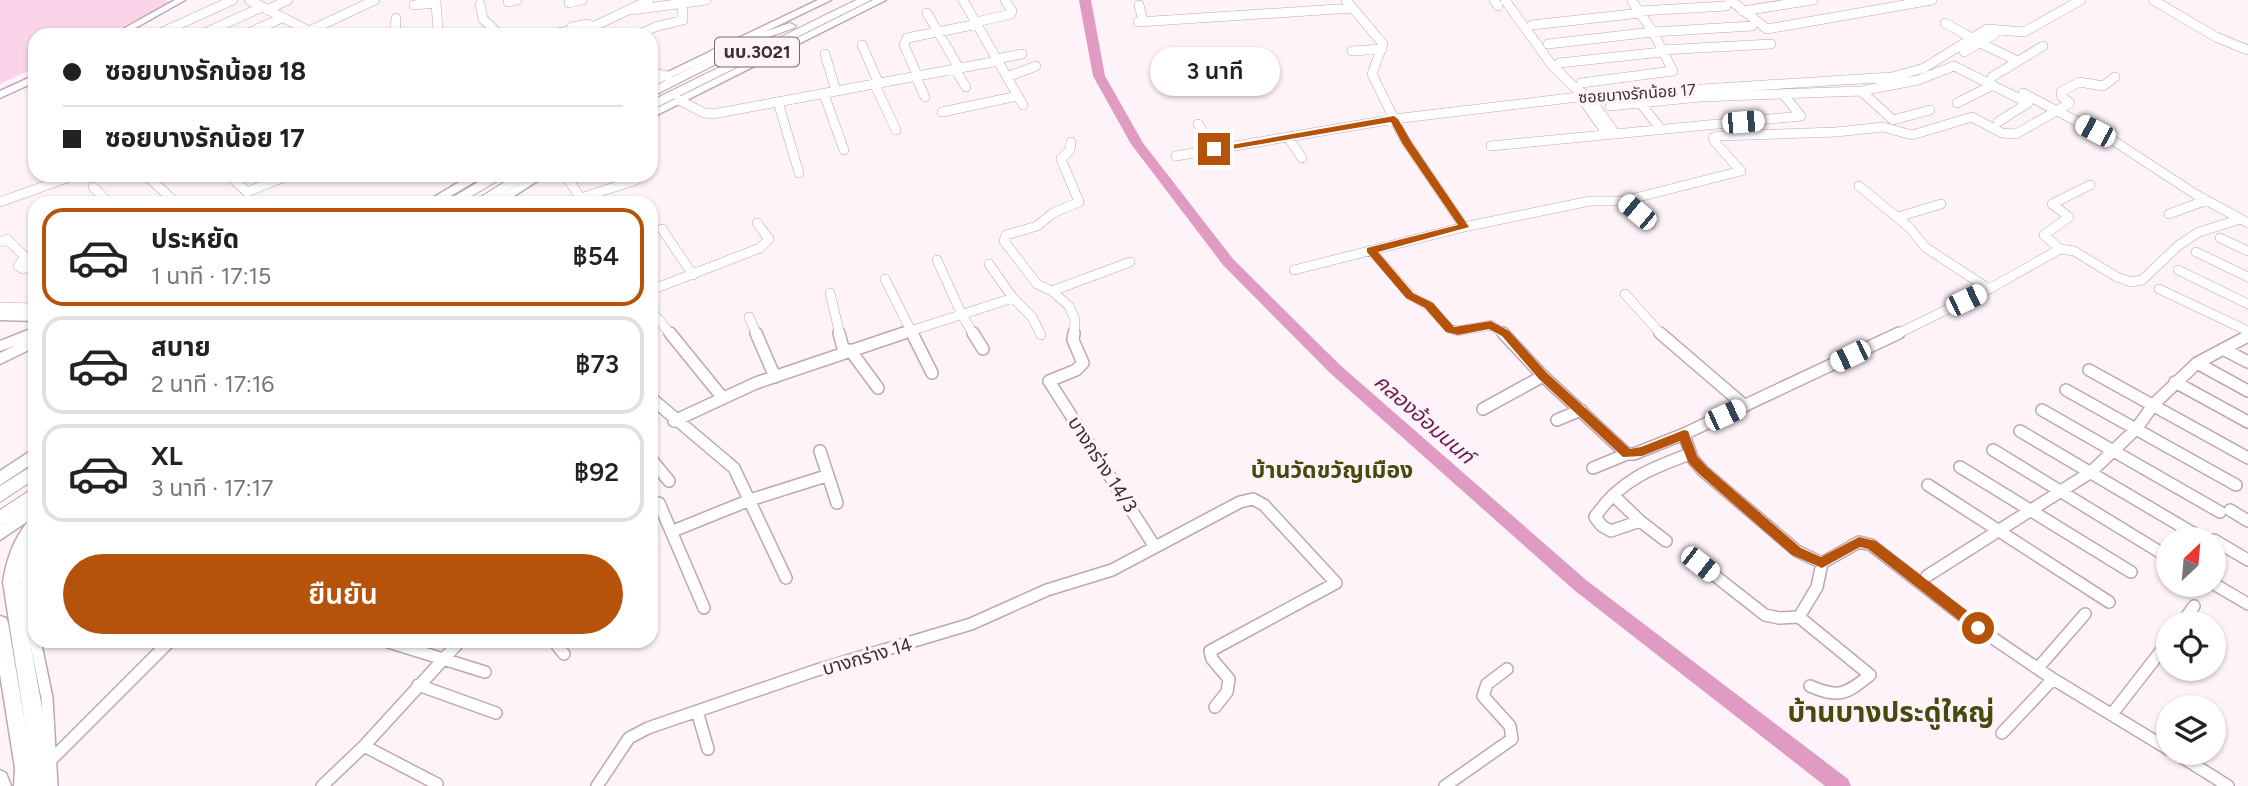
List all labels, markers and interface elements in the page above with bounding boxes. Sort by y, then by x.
road number: นบ.3021 [715,38,799,66]
callout: 3 นาที [1149,47,1279,96]
text: ซอยบางรักน้อย 18 [105,55,306,87]
text: 3 นาที [1186,57,1244,85]
street label: ซอยบางรักน้อย 17 [1578,80,1697,107]
car [1722,110,1765,134]
car [2072,112,2119,150]
text: ซอยบางรักน้อย 17 [105,122,305,154]
route end [1198,133,1230,165]
car [1615,190,1660,234]
text: ประหยัด [151,223,239,255]
icon: car [67,226,130,289]
text: ฿54 [573,240,619,272]
text: 1 นาที · 17:15 [151,262,271,290]
car [1943,281,1990,319]
text: สบาย [151,331,211,363]
icon: car [67,334,130,397]
car [1827,337,1874,375]
text: ฿73 [575,348,619,380]
water label: คลองอ้อมนนท์ [1369,369,1482,471]
text: 2 นาที · 17:16 [151,370,274,398]
car [1702,397,1749,433]
street label: บางกร่าง 14/3 [1063,412,1142,517]
text: XL [151,440,183,472]
icon: car [67,442,130,505]
text: ฿92 [574,456,619,488]
district label: บ้านวัดขวัญเมือง [1251,456,1413,484]
text: 3 นาที · 17:17 [151,474,273,502]
north arrow [2156,527,2226,597]
map controls [2156,527,2226,765]
car [1677,543,1724,585]
button: ยืนยัน [63,554,623,634]
button: locate [2156,611,2226,681]
route start [1962,612,1994,644]
street label: บางกร่าง 14 [820,633,915,680]
district label: บ้านบางประดู่ใหญ่ [1787,695,1995,730]
button: layers [2156,695,2226,765]

